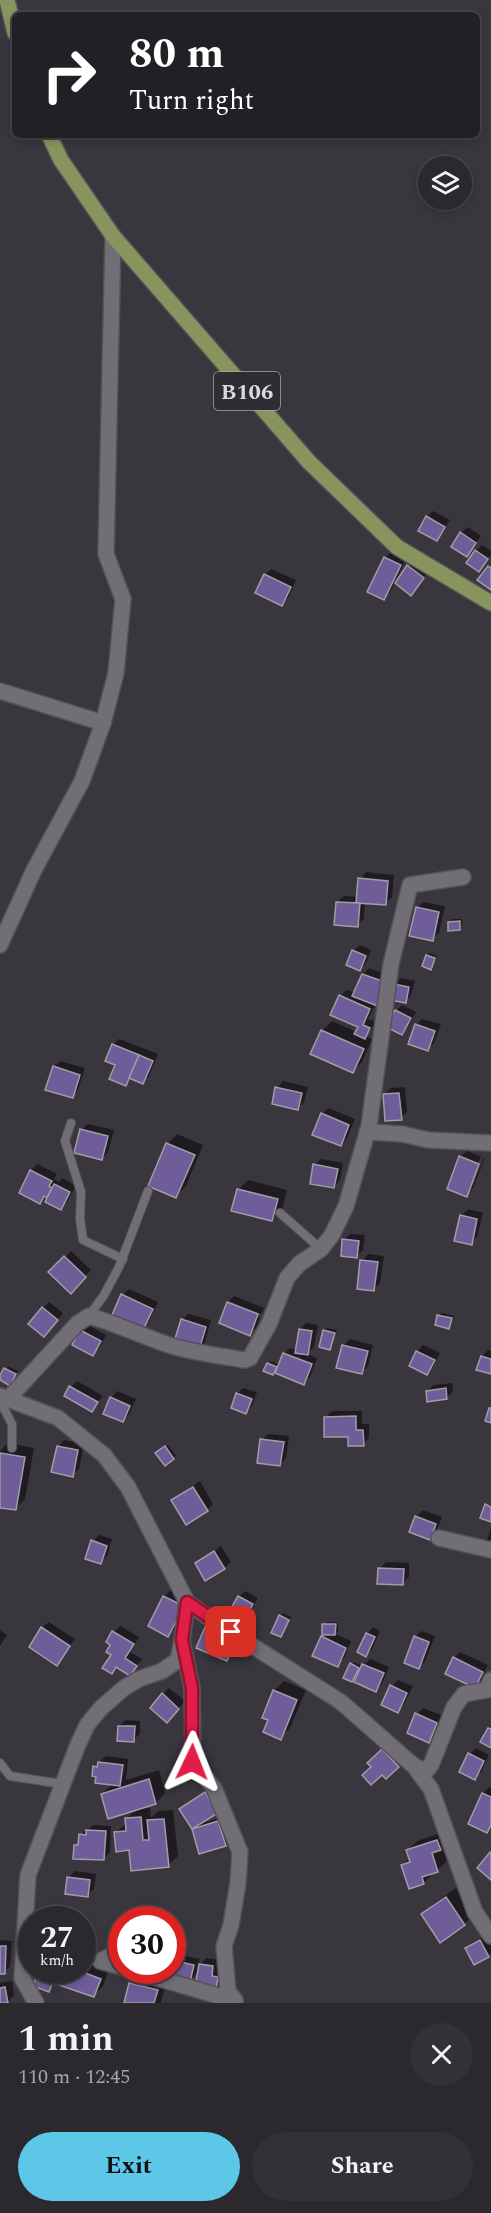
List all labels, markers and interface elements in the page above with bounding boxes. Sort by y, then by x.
text: 80 m [129,23,224,86]
icon: right [30,36,108,114]
text: Turn right [129,80,254,122]
map controls [418,156,472,210]
button: layers [418,156,472,210]
road number: B106 [214,372,280,410]
pin [205,1606,256,1657]
icon: arrive [214,1615,247,1648]
position arrow [160,1730,224,1794]
speed limit sign: 30 [108,1906,186,1984]
text: 27 [40,1915,74,1961]
text: km/h [40,1949,74,1972]
text: 1 min [18,2012,114,2067]
button: close [410,2023,473,2086]
text: 110 m · 12:45 [18,2062,130,2092]
button: Exit [18,2132,240,2201]
button: Share [252,2132,473,2201]

